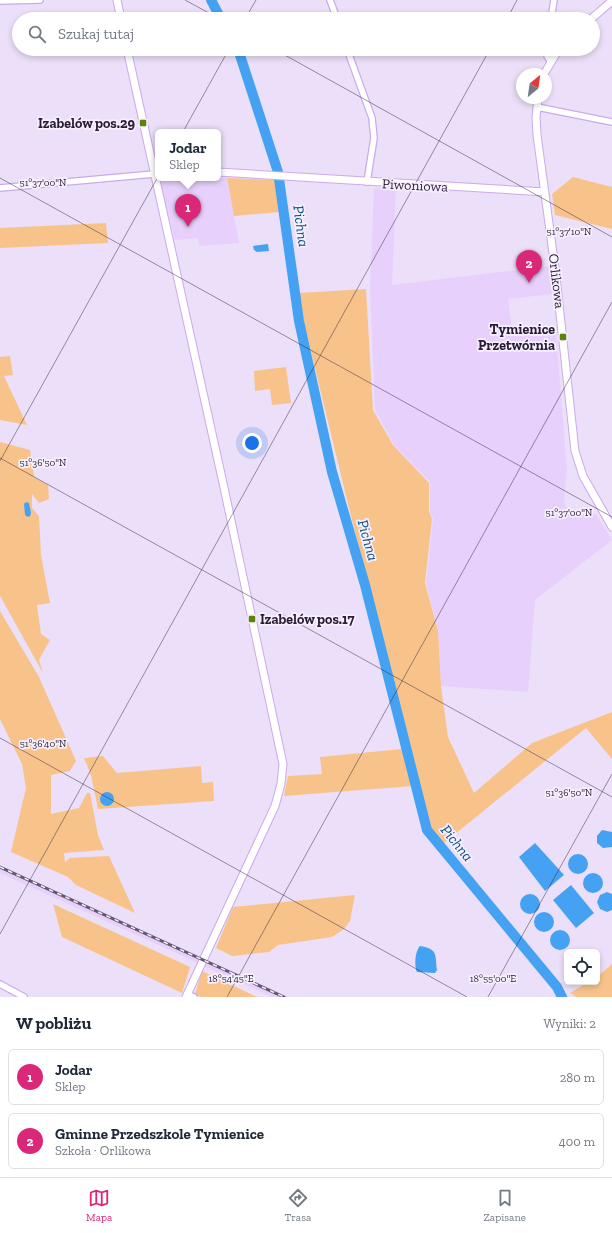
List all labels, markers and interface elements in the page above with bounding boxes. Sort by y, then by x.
search box [12,12,600,56]
icon: search [26,23,48,45]
text: Szukaj tutaj [58,25,134,43]
north arrow [516,68,552,104]
place label: Izabelów pos.29 [38,115,136,132]
marker: Izabelów pos.29 [138,118,148,128]
popup [155,129,221,181]
text: Jodar [169,139,207,157]
text: Sklep [169,157,200,172]
street label: Piwoniowa [382,175,449,196]
text: 51°37'00"N [20,177,67,189]
pin: 1 [175,194,201,227]
water label: Pichna [289,204,313,248]
text: 51°37'10"N [547,226,592,238]
pin: 2 [516,250,542,283]
street label: Orlikowa [545,253,568,310]
place label: Tymienice Przetwórnia [478,321,555,354]
marker: Tymienice Przetwórnia [558,332,568,342]
your location [242,433,262,453]
text: 51°36'50"N [20,457,67,469]
text: 51°37'00"N [546,507,593,519]
water label: Pichna [354,517,382,563]
place label: Izabelów pos.17 [260,611,354,628]
marker: Izabelów pos.17 [247,614,257,624]
text: 51°36'40"N [20,738,67,750]
text: 51°36'50"N [546,787,593,799]
water label: Pichna [437,821,477,865]
map controls [564,949,600,985]
button: locate [564,949,600,985]
text: 18°54'45"E [208,973,254,985]
text: 18°55'00"E [470,973,516,985]
text: W pobliżu [16,1013,91,1033]
text: Wyniki: 2 [544,1016,596,1031]
text: Jodar [55,1061,92,1079]
text: 1 [27,1070,33,1085]
text: 280 m [560,1070,595,1085]
text: Sklep [55,1079,85,1094]
text: Gminne Przedszkole Tymienice [55,1125,264,1143]
text: 2 [27,1134,33,1149]
text: 400 m [559,1134,595,1149]
text: Szkoła · Orlikowa [55,1143,151,1158]
tab: Mapa [86,1187,112,1224]
tab: Trasa [285,1187,311,1224]
tab: Zapisane [483,1187,526,1224]

